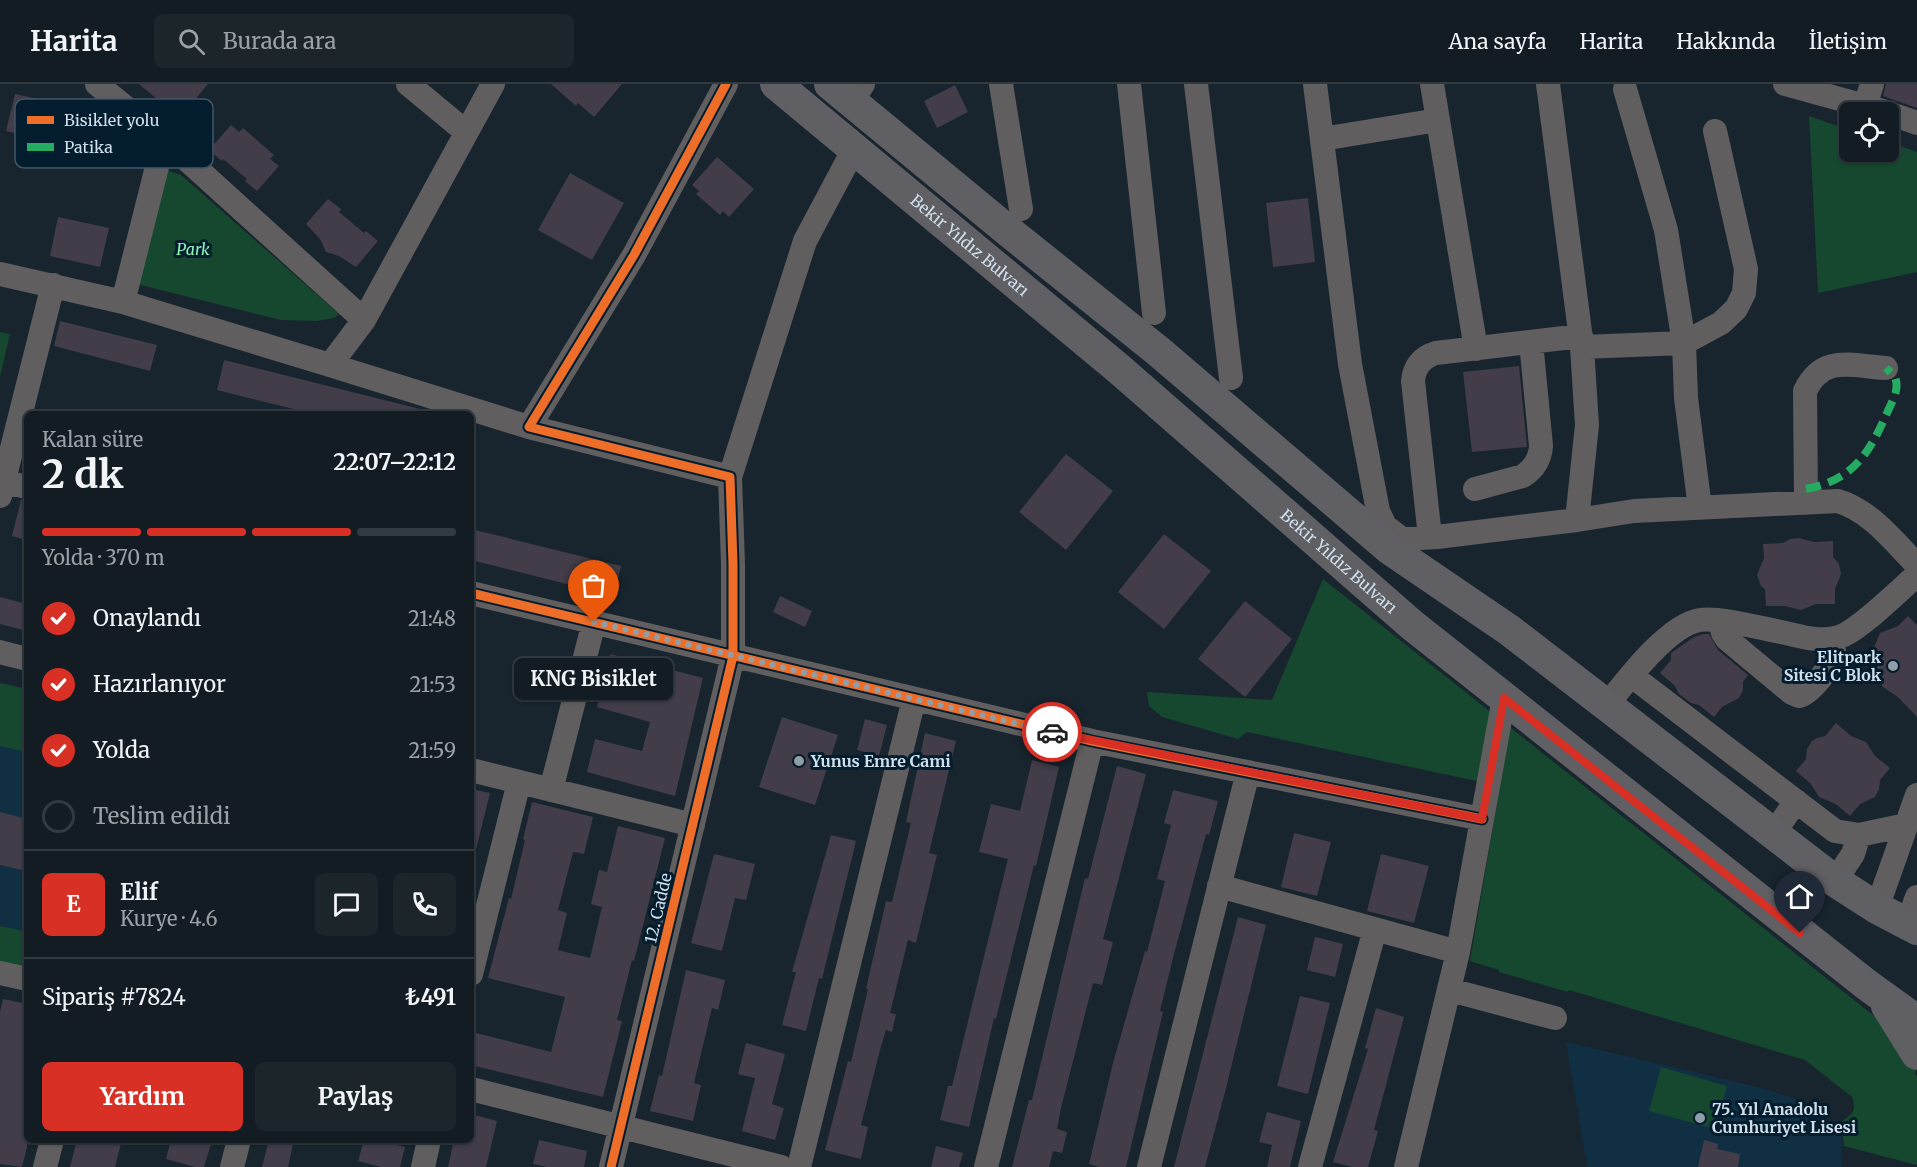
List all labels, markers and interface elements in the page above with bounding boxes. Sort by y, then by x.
search box [154,14,574,68]
text: Harita [30,23,118,59]
icon: search [175,25,208,58]
text: Burada ara [223,27,336,55]
text: Ana sayfa [1448,28,1547,55]
text: Harita [1580,28,1643,55]
text: Hakkında [1676,28,1776,55]
text: İletişim [1809,28,1887,55]
legend [15,99,213,168]
map controls [1839,102,1899,162]
button: locate [1839,102,1899,162]
text: Bisiklet yolu [64,110,159,130]
text: Patika [64,137,113,157]
street label: Bekir Yıldız Bulvarı [906,190,1033,300]
park label: Park [176,239,210,259]
text: Kalan süre [42,427,143,452]
text: 22:07–22:12 [333,448,456,476]
text: 2 dk [42,450,123,499]
street label: Bekir Yıldız Bulvarı [1276,505,1401,618]
text: Yolda · 370 m [42,545,165,570]
pin [568,560,619,622]
icon: bag [577,569,610,602]
icon: check [42,602,75,635]
text: Onaylandı [93,604,201,632]
text: 21:48 [408,606,456,631]
place label: Elitpark Sitesi C Blok [1784,647,1882,685]
callout: KNG Bisiklet [514,658,674,700]
marker: Elitpark Sitesi C Blok [1886,659,1900,673]
text: KNG Bisiklet [530,666,657,691]
icon: check [42,668,75,701]
text: Hazırlanıyor [93,670,226,698]
text: 21:53 [410,672,456,697]
courier [1022,702,1082,762]
icon: car [1036,716,1069,749]
icon: check [42,734,75,767]
text: Yolda [93,736,150,764]
text: 21:59 [409,738,456,763]
place label: Yunus Emre Cami [810,751,951,771]
marker: Yunus Emre Cami [792,754,806,768]
text: Teslim edildi [93,802,230,830]
street label: 12. Cadde [640,871,676,945]
pin [1774,871,1825,933]
button: chat [315,873,378,936]
button: phone [393,873,456,936]
text: Elif [120,878,158,906]
icon: home [1783,880,1816,913]
text: E [66,890,81,918]
text: Kurye · 4.6 [120,906,218,931]
text: Sipariş #7824 [42,983,186,1011]
text: ₺491 [405,983,456,1011]
button: Yardım [42,1062,243,1131]
button: Paylaş [255,1062,456,1131]
place label: 75. Yıl Anadolu Cumhuriyet Lisesi [1712,1099,1857,1137]
marker: 75. Yıl Anadolu Cumhuriyet Lisesi [1693,1111,1707,1125]

